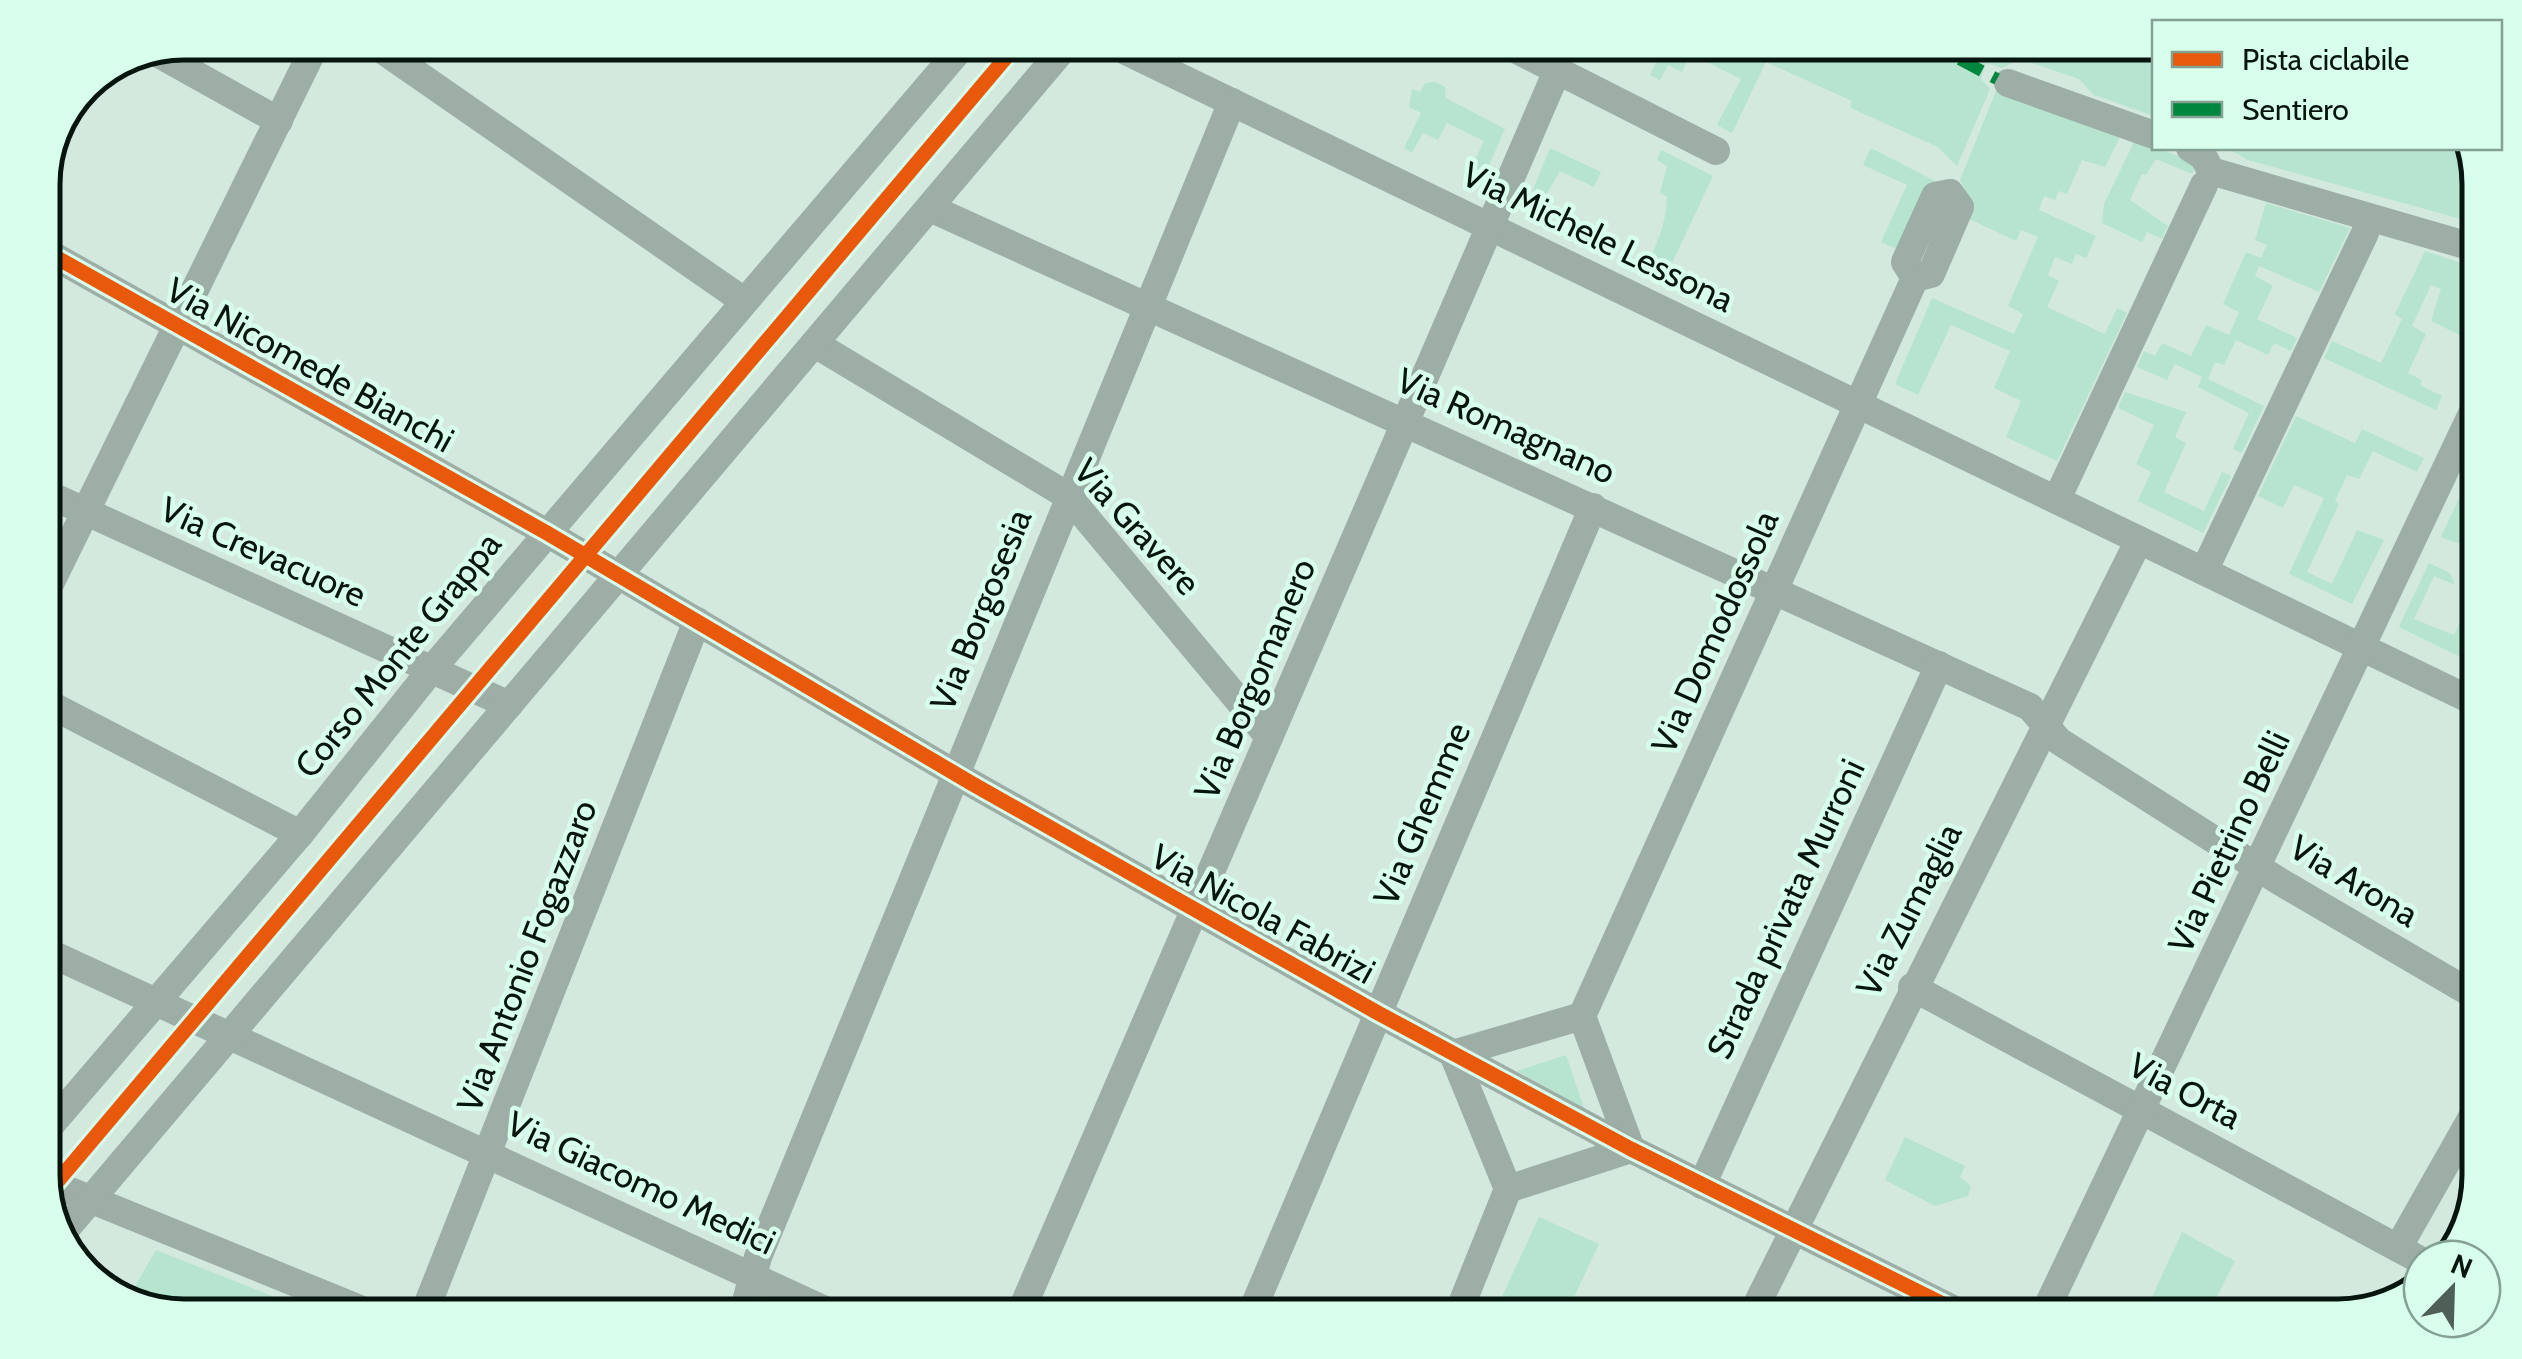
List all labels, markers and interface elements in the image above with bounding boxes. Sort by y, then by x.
legend [2152,20,2502,150]
text: Pista ciclabile [2242,41,2409,78]
text: Sentiero [2242,91,2349,128]
street label: Via Michele Lessona [1455,152,1741,321]
street label: Via Nicomede Bianchi [159,268,462,461]
street label: Via Romagnano [1390,358,1622,493]
street label: Via Gravere [1065,450,1210,604]
street label: Via Crevacuore [154,487,373,616]
street label: Via Borgosesia [921,502,1041,717]
street label: Via Domodossola [1642,503,1787,760]
street label: Corso Monte Grappa [285,523,510,786]
street label: Via Borgomanero [1184,552,1325,806]
street label: Via Ghemme [1364,716,1479,912]
street label: Via Pietrino Belli [2158,724,2299,960]
street label: Strada privata Murroni [1697,752,1874,1065]
street label: Via Antonio Fogazzaro [447,794,606,1118]
street label: Via Zumaglia [1847,816,1971,1004]
street label: Via Arona [2282,825,2427,936]
street label: Via Nicola Fabrizi [1144,834,1383,993]
street label: Via Orta [2122,1043,2249,1138]
street label: Via Giacomo Medici [500,1102,782,1264]
north arrow [2402,1239,2502,1339]
text: N [2446,1246,2478,1286]

